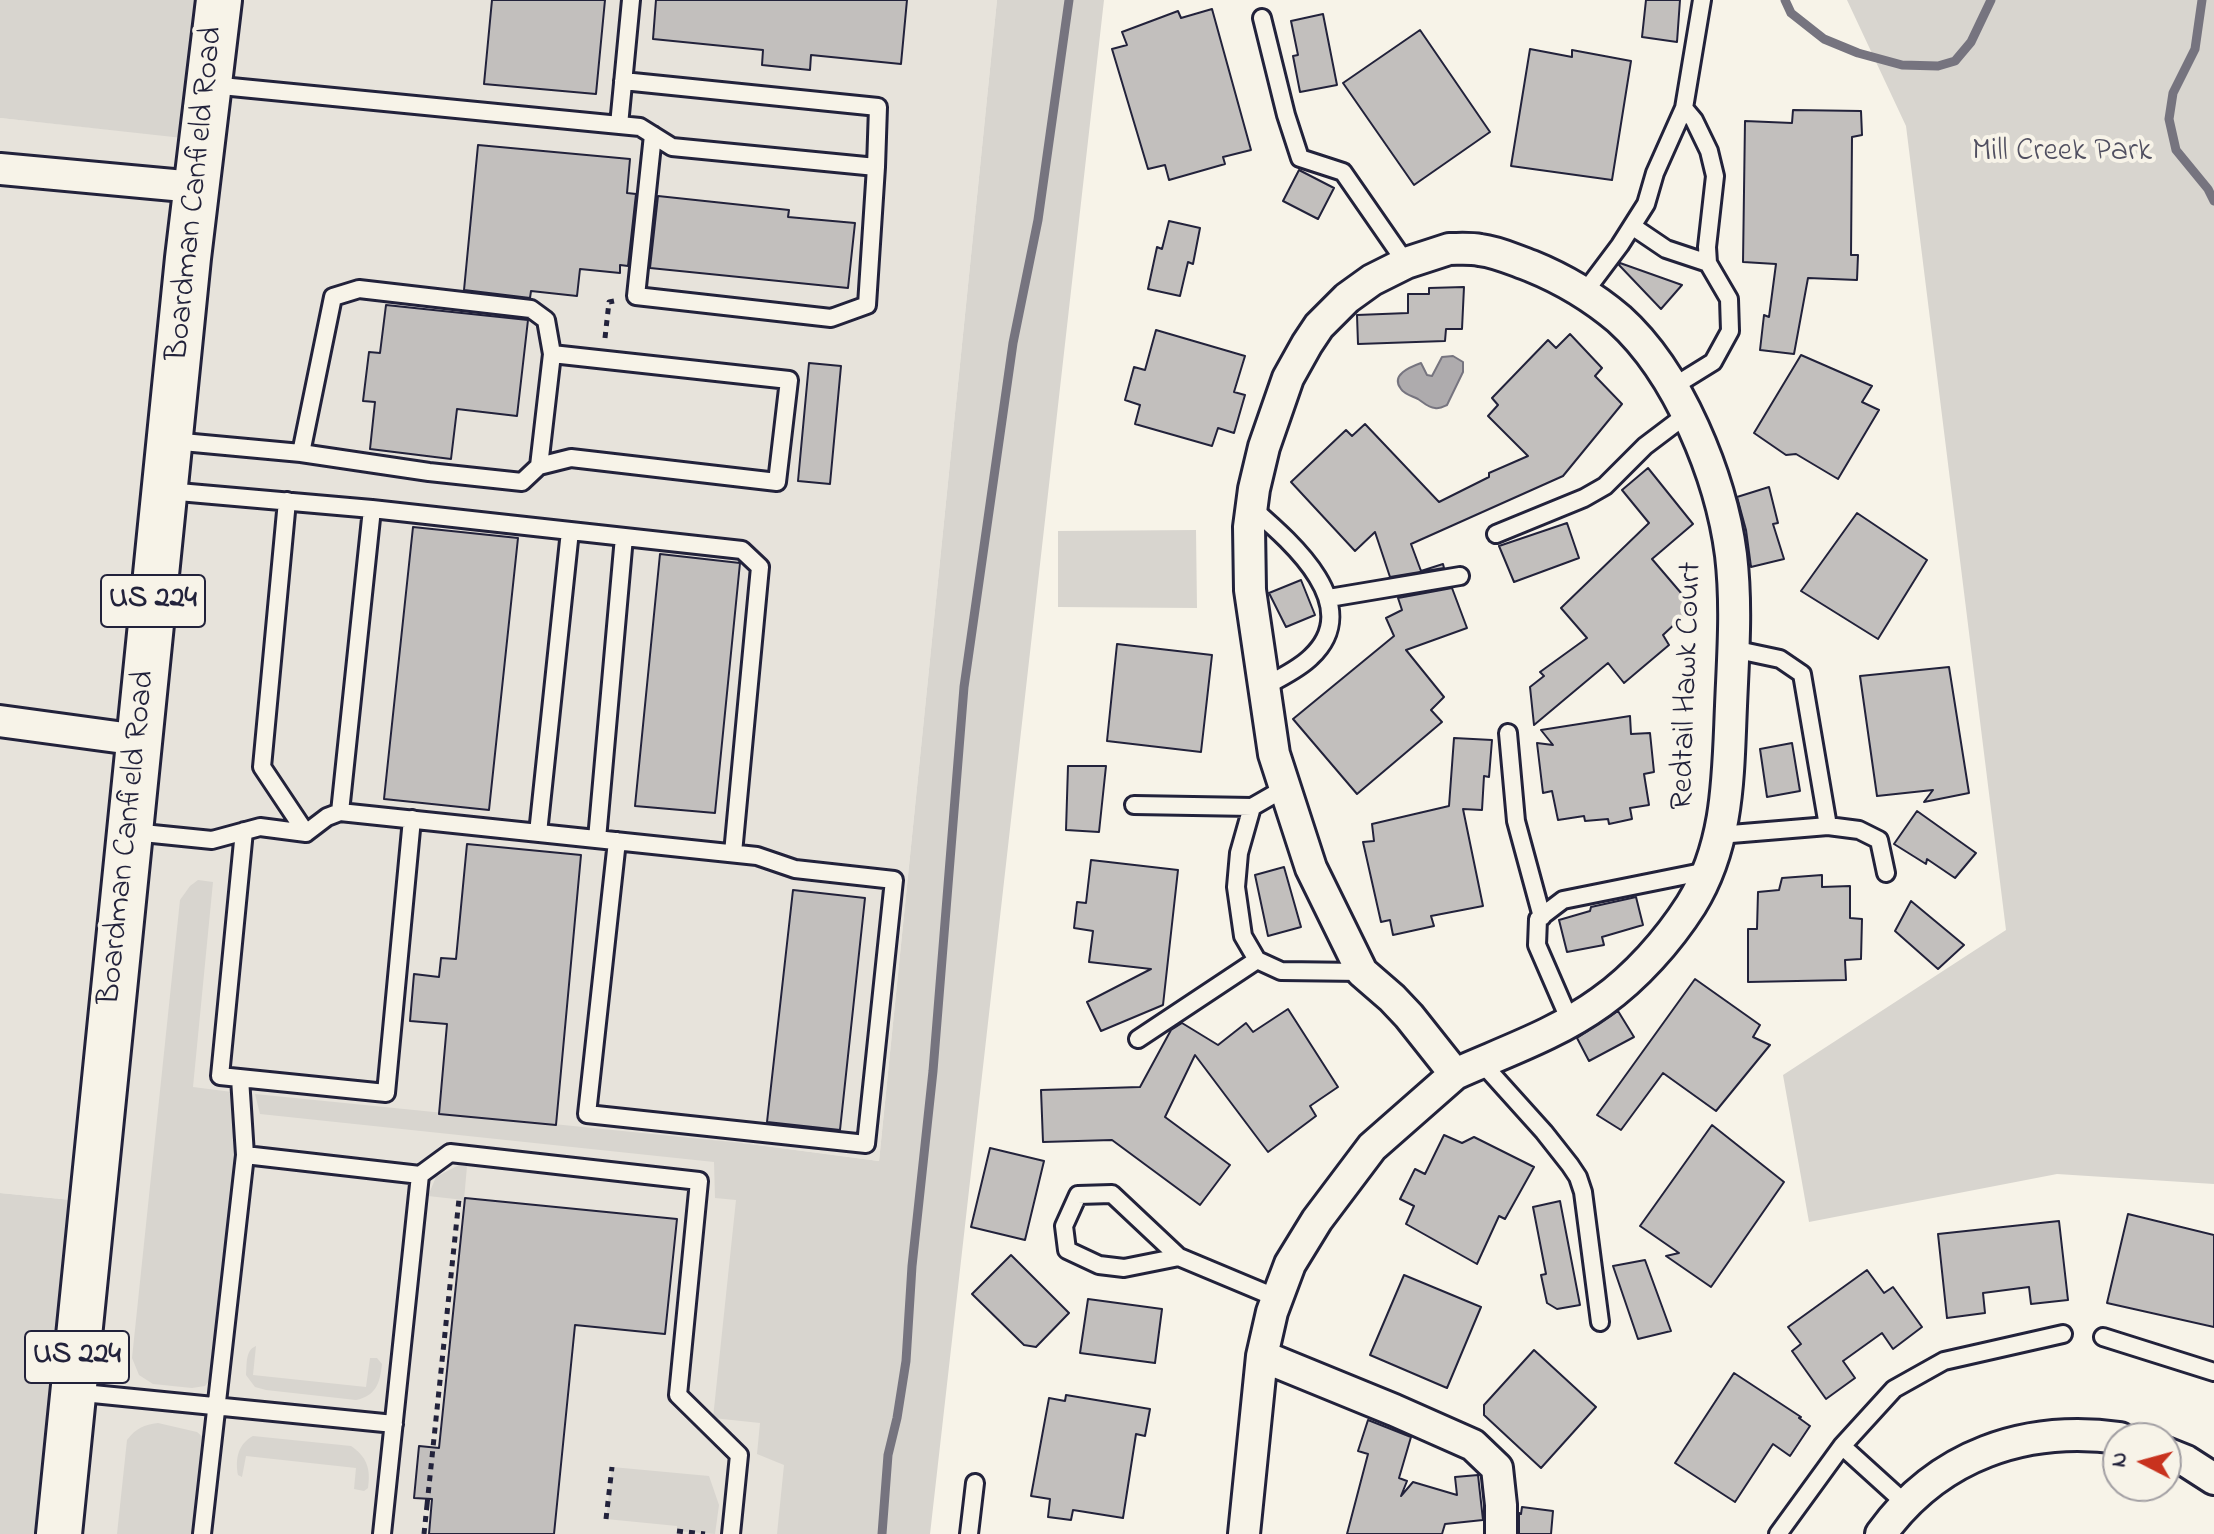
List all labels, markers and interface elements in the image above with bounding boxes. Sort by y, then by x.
street label: Boardman Canfield Road [160,25,234,363]
park label: Mill Creek Park [1972,135,2152,173]
street label: Redtail Hawk Court [1665,561,1713,811]
road number: US 224 [101,575,205,627]
street label: Boardman Canfield Road [92,669,166,1007]
road number: US 224 [25,1331,129,1383]
north arrow [2102,1422,2182,1502]
text: N [2103,1451,2137,1469]

